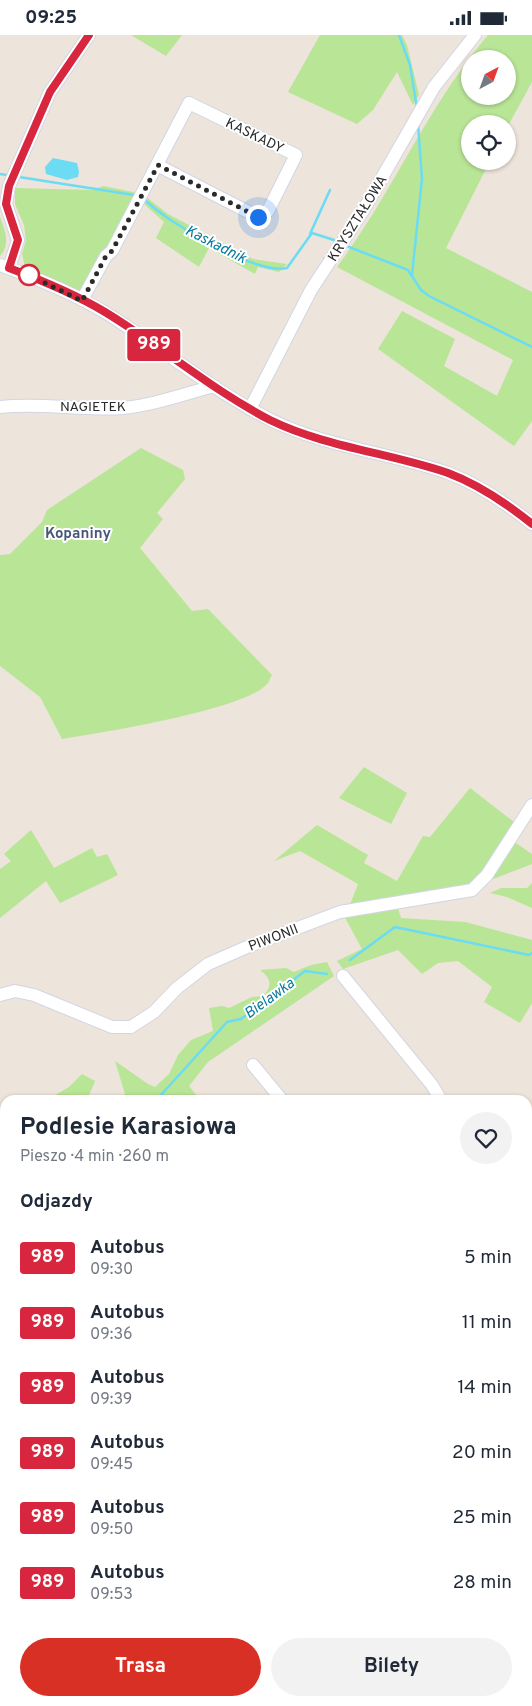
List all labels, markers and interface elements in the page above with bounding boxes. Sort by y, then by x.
text: 09:25 [25,6,77,30]
north arrow [461,50,516,105]
map controls [461,50,516,170]
street label: KASKADY [222,115,286,158]
button: locate [461,115,516,170]
street label: KRYSZTAŁOWA [325,172,392,265]
your location [246,205,271,230]
water label: Kaskadnik [182,222,250,269]
unlabelled marker [18,264,40,286]
line badge: 989 [125,329,183,361]
text: 989 [137,333,171,356]
street label: NAGIETEK [60,399,126,416]
district label: Kopaniny [45,525,111,544]
street label: PIWONII [246,921,301,956]
water label: Bielawka [241,975,299,1024]
button: heart [460,1112,512,1164]
text: Podlesie Karasiowa [20,1113,237,1143]
text: Pieszo · 4 min · 260 m [20,1147,169,1167]
text: Odjazdy [20,1190,93,1214]
text: Autobus [90,1236,165,1260]
text: 989 [31,1246,64,1269]
text: 5 min [464,1246,512,1270]
text: 09:30 [90,1260,133,1280]
text: Autobus [90,1301,165,1325]
text: 989 [31,1311,64,1334]
text: 11 min [462,1311,512,1335]
text: 09:36 [90,1325,133,1345]
text: Autobus [90,1366,165,1390]
text: 989 [31,1376,64,1399]
text: 14 min [457,1376,512,1400]
text: 09:39 [90,1390,132,1410]
text: Autobus [90,1431,165,1455]
text: 989 [31,1441,64,1464]
text: 20 min [452,1441,512,1465]
text: 09:45 [90,1455,133,1475]
text: Autobus [90,1496,165,1520]
text: 989 [31,1506,64,1529]
text: 25 min [452,1506,512,1530]
text: 09:50 [90,1520,134,1540]
text: Autobus [90,1561,165,1585]
text: 989 [31,1571,64,1594]
text: 28 min [453,1571,512,1595]
text: 09:53 [90,1585,133,1605]
button: Trasa [20,1638,261,1696]
button: Bilety [271,1638,512,1696]

